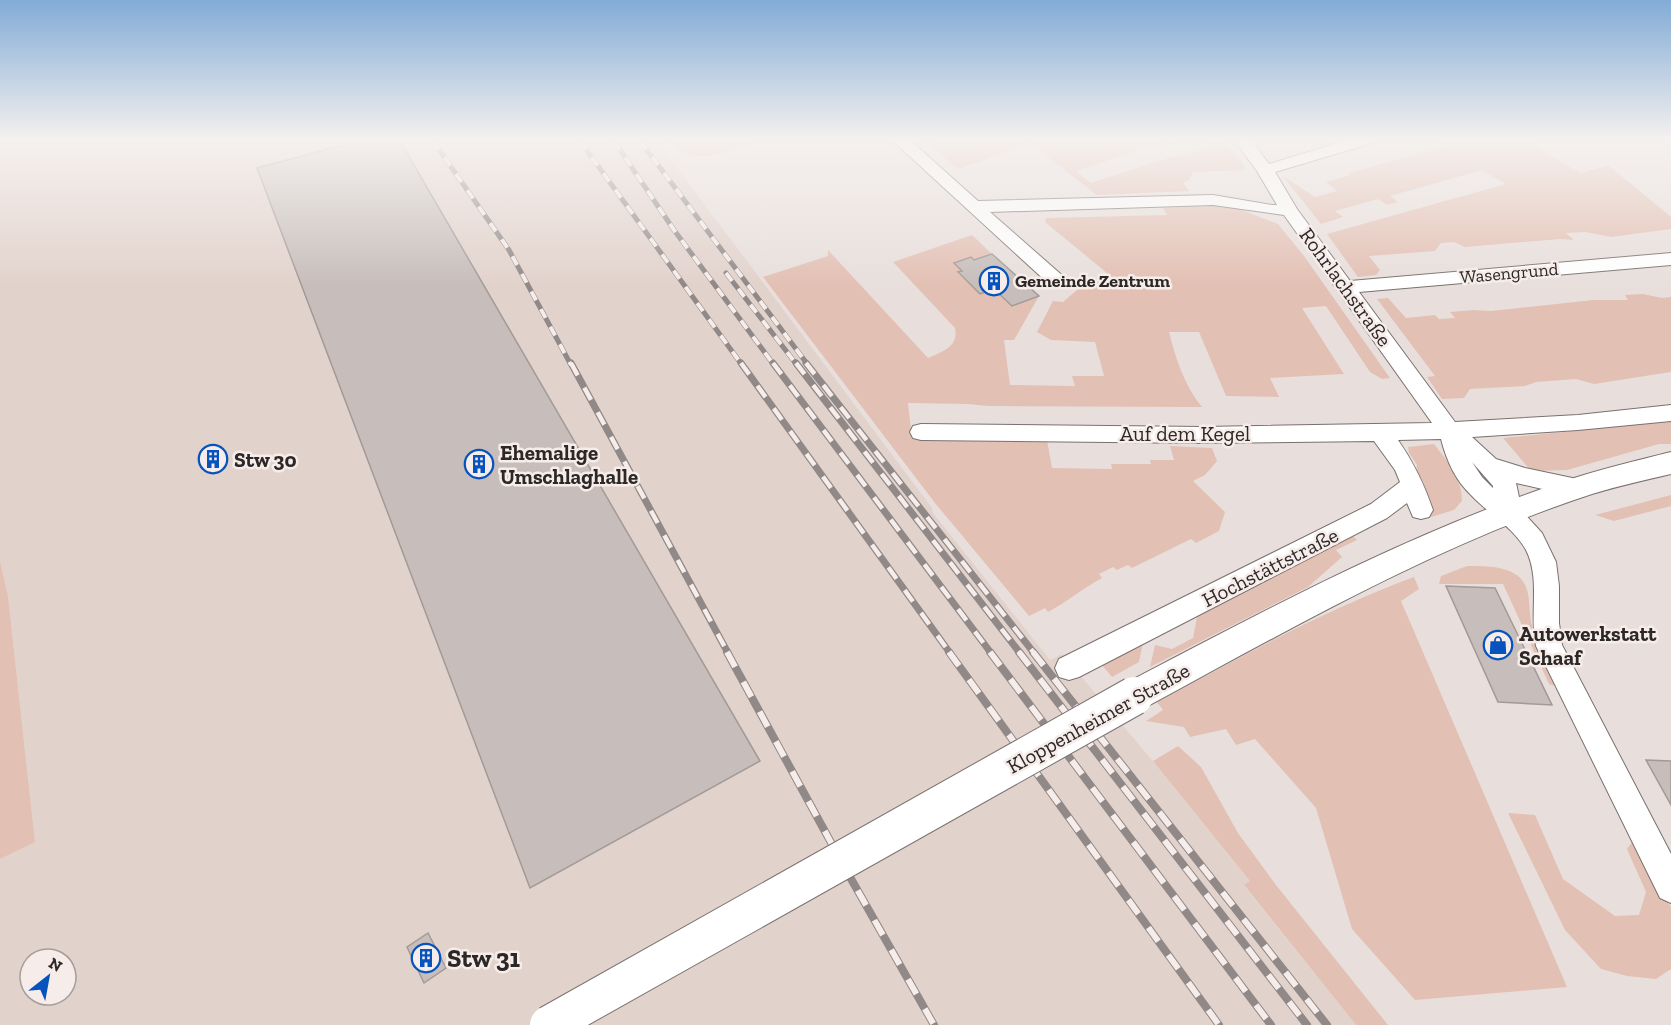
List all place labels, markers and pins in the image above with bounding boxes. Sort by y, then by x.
building icon: Gemeinde Zentrum [978,265,1010,297]
place label: Gemeinde Zentrum [1015,270,1170,292]
place label: Ehemalige Umschlaghalle [500,440,638,489]
building icon: Stw 30 [197,443,229,475]
place label: Stw 30 [234,447,297,472]
building icon: Ehemalige Umschlaghalle [463,448,495,480]
place label: Autowerkstatt Schaaf [1519,621,1657,670]
shop icon: Autowerkstatt Schaaf [1482,629,1514,661]
building icon: Stw 31 [410,942,442,974]
place label: Stw 31 [447,942,521,974]

